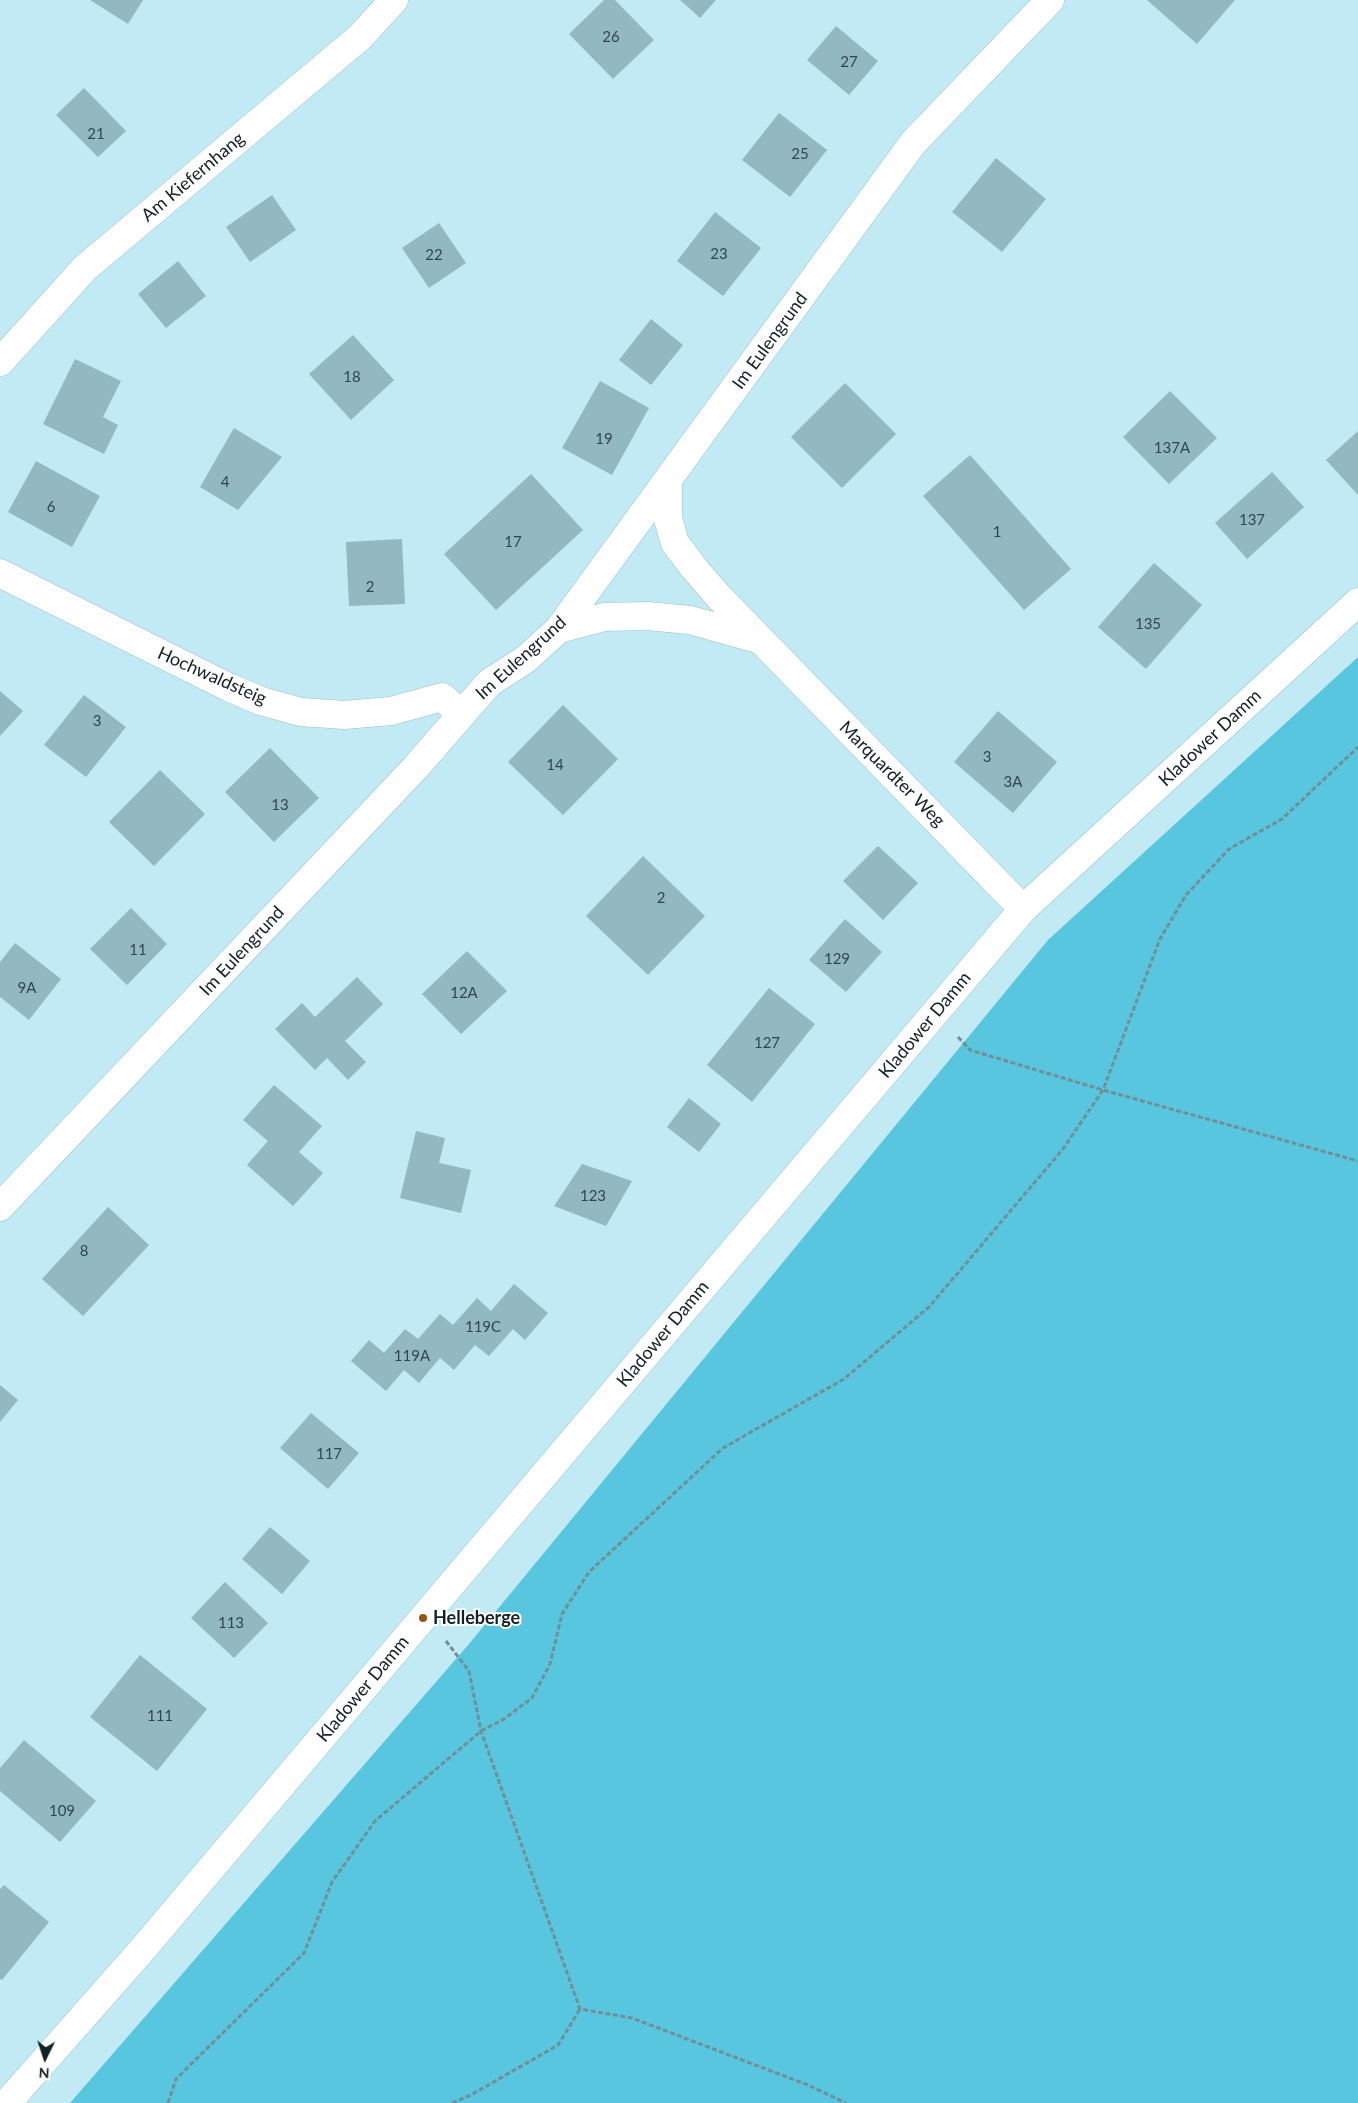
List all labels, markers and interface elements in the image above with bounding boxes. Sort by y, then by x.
house number: 26 [602,28,620,46]
house number: 27 [840,53,858,71]
house number: 21 [87,125,105,143]
street label: Am Kiefernhang [137,128,249,226]
house number: 25 [791,145,809,163]
house number: 23 [710,245,728,263]
house number: 22 [425,246,443,264]
street label: Im Eulengrund [728,288,812,394]
house number: 18 [343,368,361,386]
house number: 19 [595,430,613,448]
house number: 137A [1154,439,1190,457]
house number: 4 [221,473,229,491]
house number: 6 [47,498,55,516]
house number: 137 [1239,511,1265,529]
house number: 1 [993,523,1001,541]
house number: 17 [504,533,522,551]
house number: 2 [366,578,374,596]
street label: Im Eulengrund [471,612,571,704]
house number: 135 [1135,615,1161,633]
street label: Hochwaldsteig [154,642,270,710]
street label: Kladower Damm [1154,685,1266,791]
house number: 3 [93,712,101,730]
street label: Marquardter Weg [835,717,949,831]
house number: 3 [983,748,991,766]
house number: 14 [546,756,564,774]
house number: 3A [1004,773,1022,791]
house number: 13 [271,796,289,814]
house number: 2 [657,889,665,907]
street label: Im Eulengrund [195,902,289,1000]
house number: 11 [129,941,147,959]
house number: 129 [824,950,850,968]
street label: Kladower Damm [874,968,976,1082]
house number: 9A [18,979,36,997]
house number: 12A [450,984,478,1002]
house number: 127 [754,1034,780,1052]
house number: 123 [580,1187,606,1205]
house number: 8 [80,1242,88,1260]
street label: Kladower Damm [612,1277,714,1391]
house number: 119C [465,1318,501,1336]
house number: 119A [394,1347,430,1365]
house number: 117 [316,1445,342,1463]
place label: Helleberge [433,1607,520,1629]
marker: Helleberge [417,1612,429,1624]
house number: 113 [218,1614,244,1632]
street label: Kladower Damm [312,1632,414,1746]
house number: 111 [147,1707,173,1725]
house number: 109 [49,1802,75,1820]
north arrow [20,2033,70,2083]
text: N [38,2065,50,2082]

